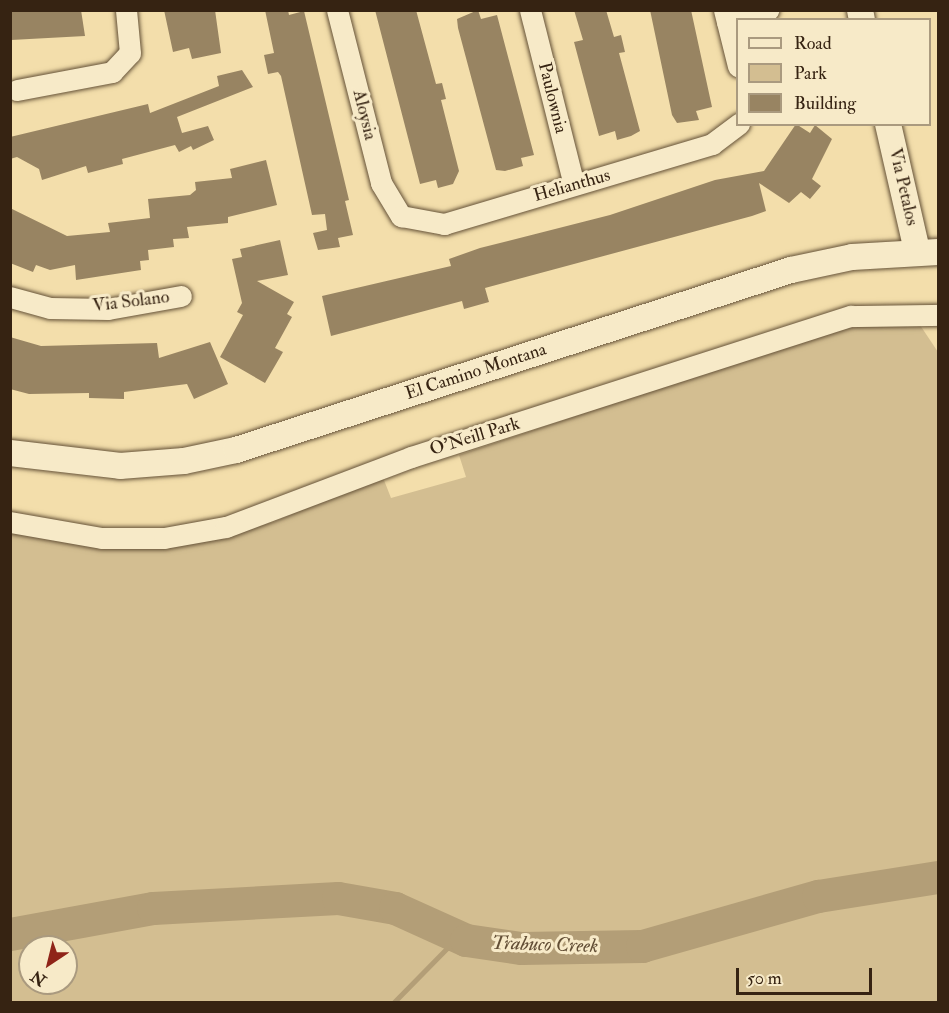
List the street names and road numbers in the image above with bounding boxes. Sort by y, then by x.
street label: Paulownia [533,60,571,136]
street label: Aloysia [347,88,381,142]
street label: Via Petalos [884,146,922,228]
street label: Helianthus [531,165,613,207]
street label: Via Solano [91,287,171,317]
street label: El Camino Montana [403,339,549,405]
street label: O'Neill Park [427,413,523,461]

